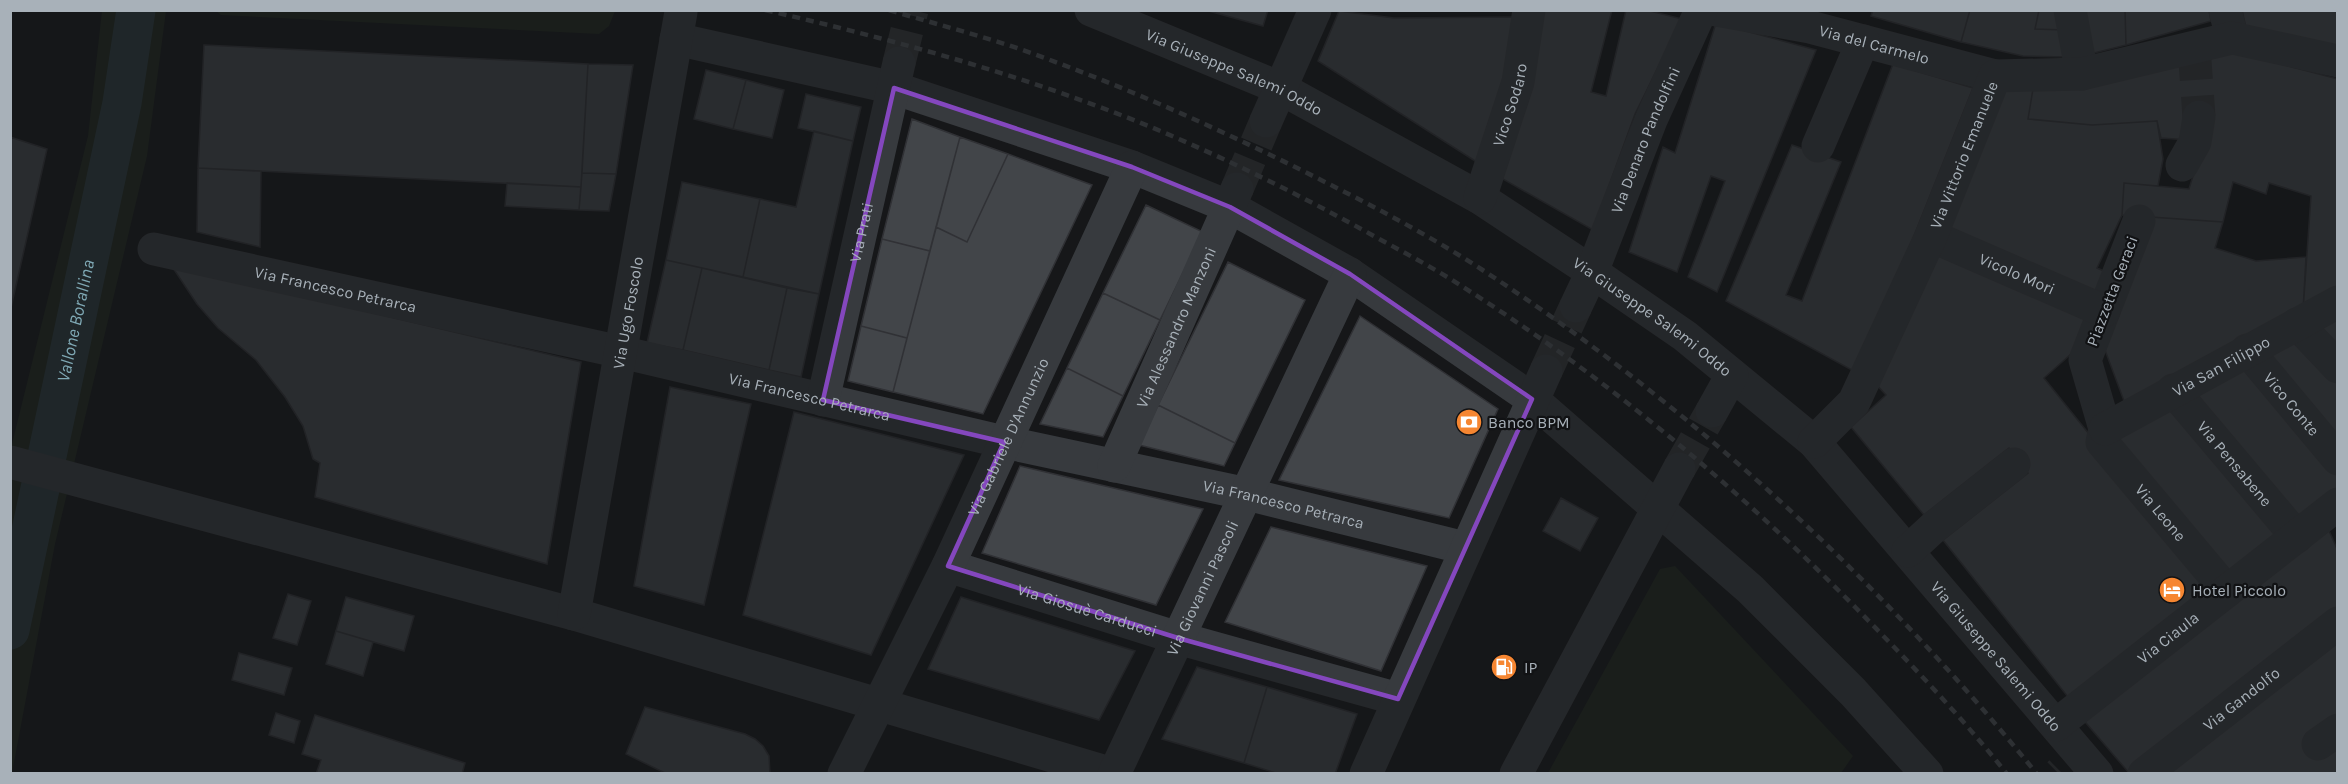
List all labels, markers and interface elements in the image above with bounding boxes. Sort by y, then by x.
street label: Via del Carmelo [1817,20,1931,68]
street label: Via Giuseppe Salemi Oddo [1143,24,1326,119]
street label: Vico Sodaro [1488,62,1530,149]
street label: Via Denaro Pandolfini [1606,63,1684,216]
street label: Via Vittorio Emanuele [1925,78,2001,231]
street label: Via Prati [845,201,877,264]
street label: Piazzetta Geraci [2082,233,2142,349]
street label: Via Alessandro Manzoni [1132,244,1220,411]
street label: Vicolo Mori [1976,249,2058,298]
street label: Via Giuseppe Salemi Oddo [1570,253,1736,380]
street label: Via Ugo Foscolo [608,255,647,370]
water label: Vallone Borallina [52,258,99,384]
street label: Via Francesco Petrarca [253,262,418,316]
street label: Via San Filippo [2169,332,2273,400]
street label: Via Gabriele D'Annunzio [963,355,1052,519]
street label: Via Francesco Petrarca [727,368,892,424]
street label: Vico Conte [2260,368,2324,439]
bank icon: Banco BPM [1454,407,1484,437]
place label: Banco BPM [1488,413,1570,432]
street label: Via Pensabene [2193,417,2276,510]
street label: Via Francesco Petrarca [1201,475,1366,532]
street label: Via Leone [2132,480,2190,545]
street label: Via Giovanni Pascoli [1162,517,1242,658]
hotel icon: Hotel Piccolo [2157,575,2187,605]
street label: Via Giuseppe Salemi Oddo [1927,577,2066,735]
street label: Via Giosuè Carducci [1015,579,1160,640]
place label: Hotel Piccolo [2192,581,2286,600]
street label: Via Ciaula [2133,607,2202,667]
fuel station icon: IP [1489,652,1519,682]
place label: IP [1524,658,1537,677]
street label: Via Gandolfo [2199,663,2283,734]

